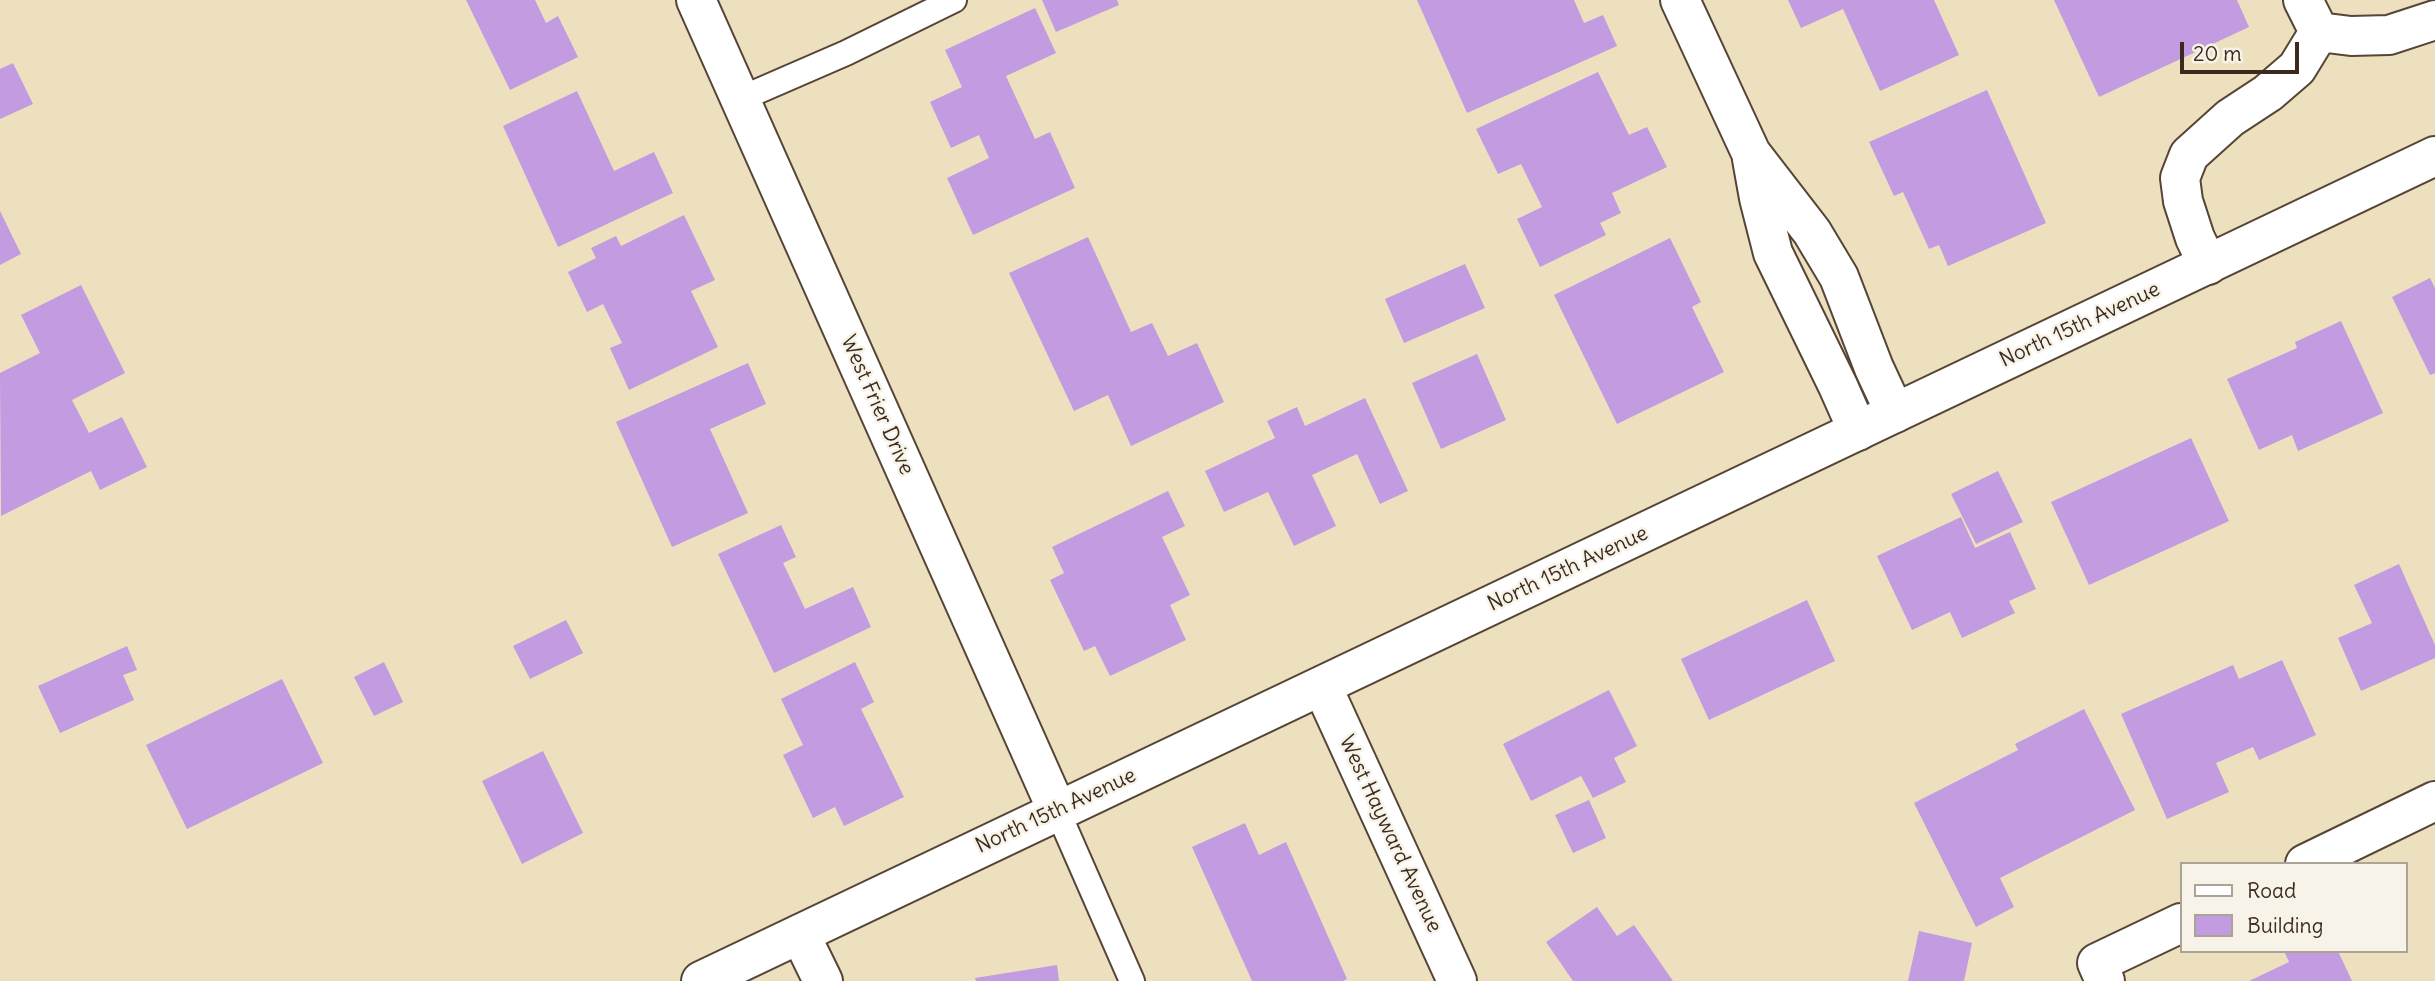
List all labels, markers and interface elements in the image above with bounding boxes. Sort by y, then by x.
scale bar [2183,28,2302,72]
text: 20 m [2193,40,2242,67]
street label: North 15th Avenue [1996,277,2164,373]
street label: West Frier Drive [835,331,919,479]
street label: North 15th Avenue [1484,521,1652,617]
street label: West Hayward Avenue [1333,731,1447,937]
street label: North 15th Avenue [972,763,1140,859]
legend [2180,862,2407,953]
text: Road [2247,877,2296,904]
text: Building [2247,912,2323,939]

